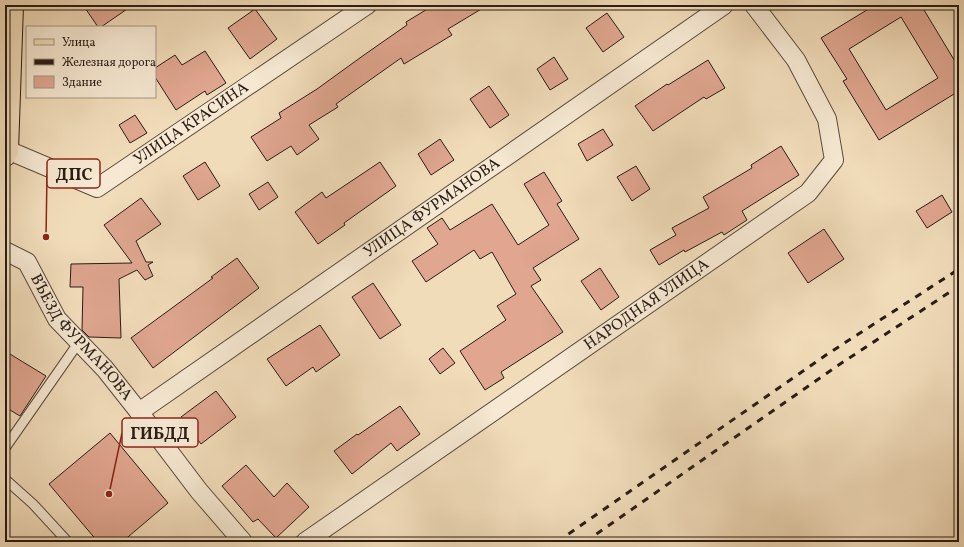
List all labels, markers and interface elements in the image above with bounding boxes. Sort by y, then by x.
legend [26,26,156,98]
text: Улица [62,35,95,51]
text: Железная дорога [62,55,156,71]
text: Здание [62,75,102,91]
street label: УЛИЦА КРАСИНА [129,77,253,171]
street label: УЛИЦА ФУРМАНОВА [359,153,505,263]
callout: ДПС [47,159,100,188]
text: ДПС [56,164,93,187]
street label: НАРОДНАЯ УЛИЦА [580,254,714,356]
street label: ВЪЕЗД ФУРМАНОВА [24,270,137,406]
callout: ГИБДД [122,418,198,447]
text: ГИБДД [130,423,190,446]

